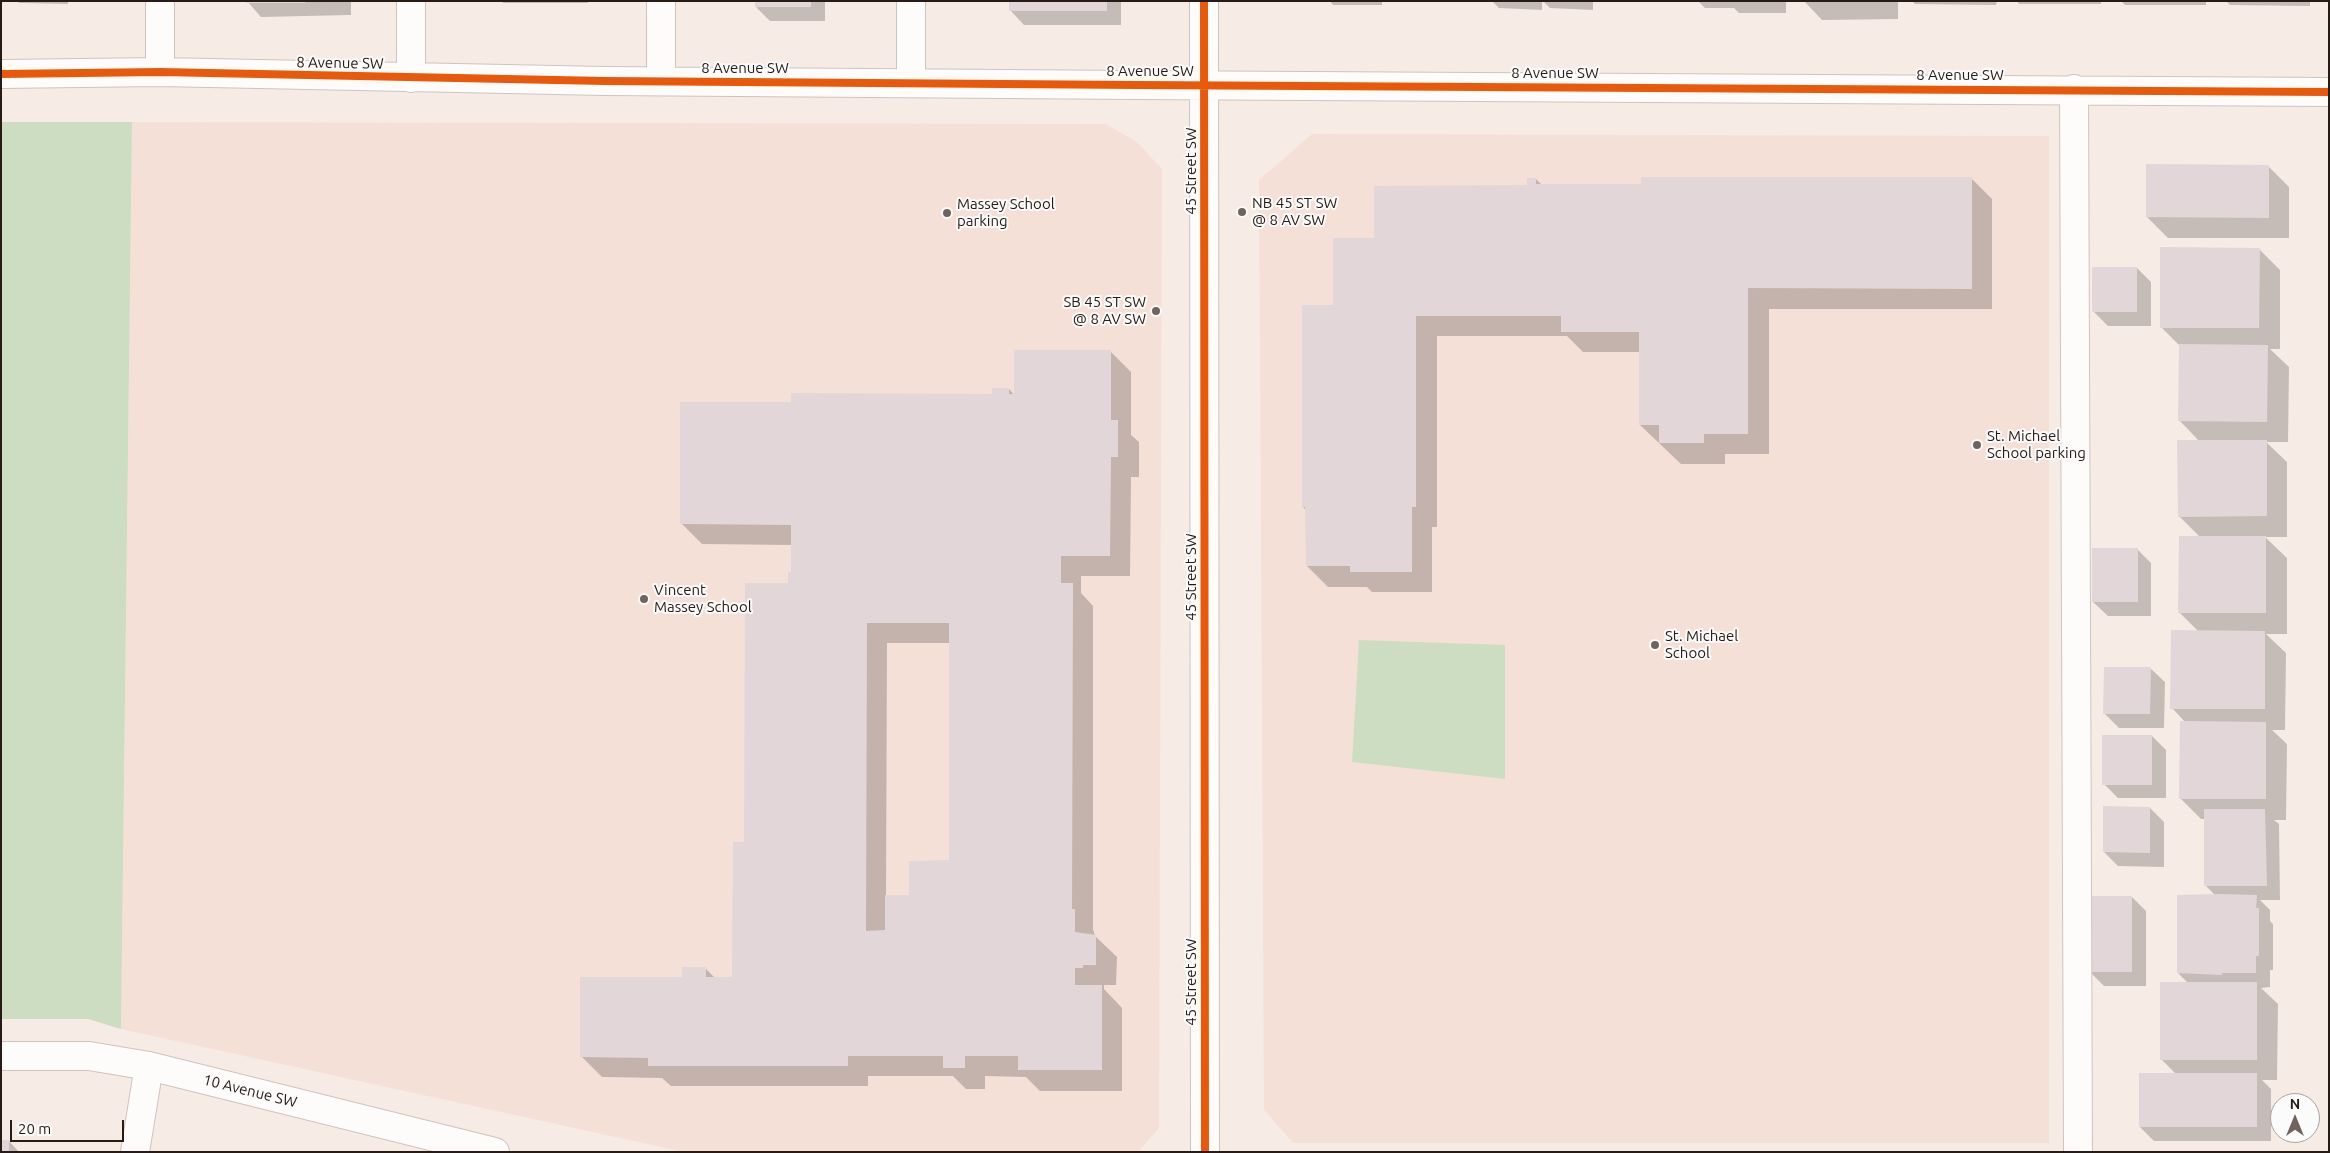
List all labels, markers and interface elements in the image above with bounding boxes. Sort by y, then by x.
street label: 8 Avenue SW [296,53,384,73]
street label: 8 Avenue SW [701,59,789,77]
street label: 8 Avenue SW [1106,62,1194,80]
street label: 8 Avenue SW [1511,64,1599,82]
street label: 8 Avenue SW [1916,66,2004,84]
street label: 45 Street SW [1182,127,1200,215]
place label: NB 45 ST SW @ 8 AV SW [1252,194,1337,229]
place label: Massey School parking [957,195,1055,230]
marker: NB 45 ST SW @ 8 AV SW [1236,206,1248,218]
marker: Massey School parking [941,207,953,219]
place label: SB 45 ST SW @ 8 AV SW [1064,293,1146,328]
marker: SB 45 ST SW @ 8 AV SW [1150,305,1162,317]
place label: St. Michael School parking [1987,427,2086,462]
marker: St. Michael School parking [1971,439,1983,451]
street label: 45 Street SW [1182,533,1200,621]
place label: Vincent Massey School [654,581,752,616]
marker: Vincent Massey School [638,593,650,605]
place label: St. Michael School [1665,627,1738,662]
marker: St. Michael School [1649,639,1661,651]
street label: 45 Street SW [1182,938,1200,1026]
street label: 10 Avenue SW [201,1071,299,1111]
north arrow [2270,1093,2320,1143]
text: N [2290,1096,2300,1112]
scale bar [12,1110,126,1142]
text: 20 m [18,1120,51,1137]

